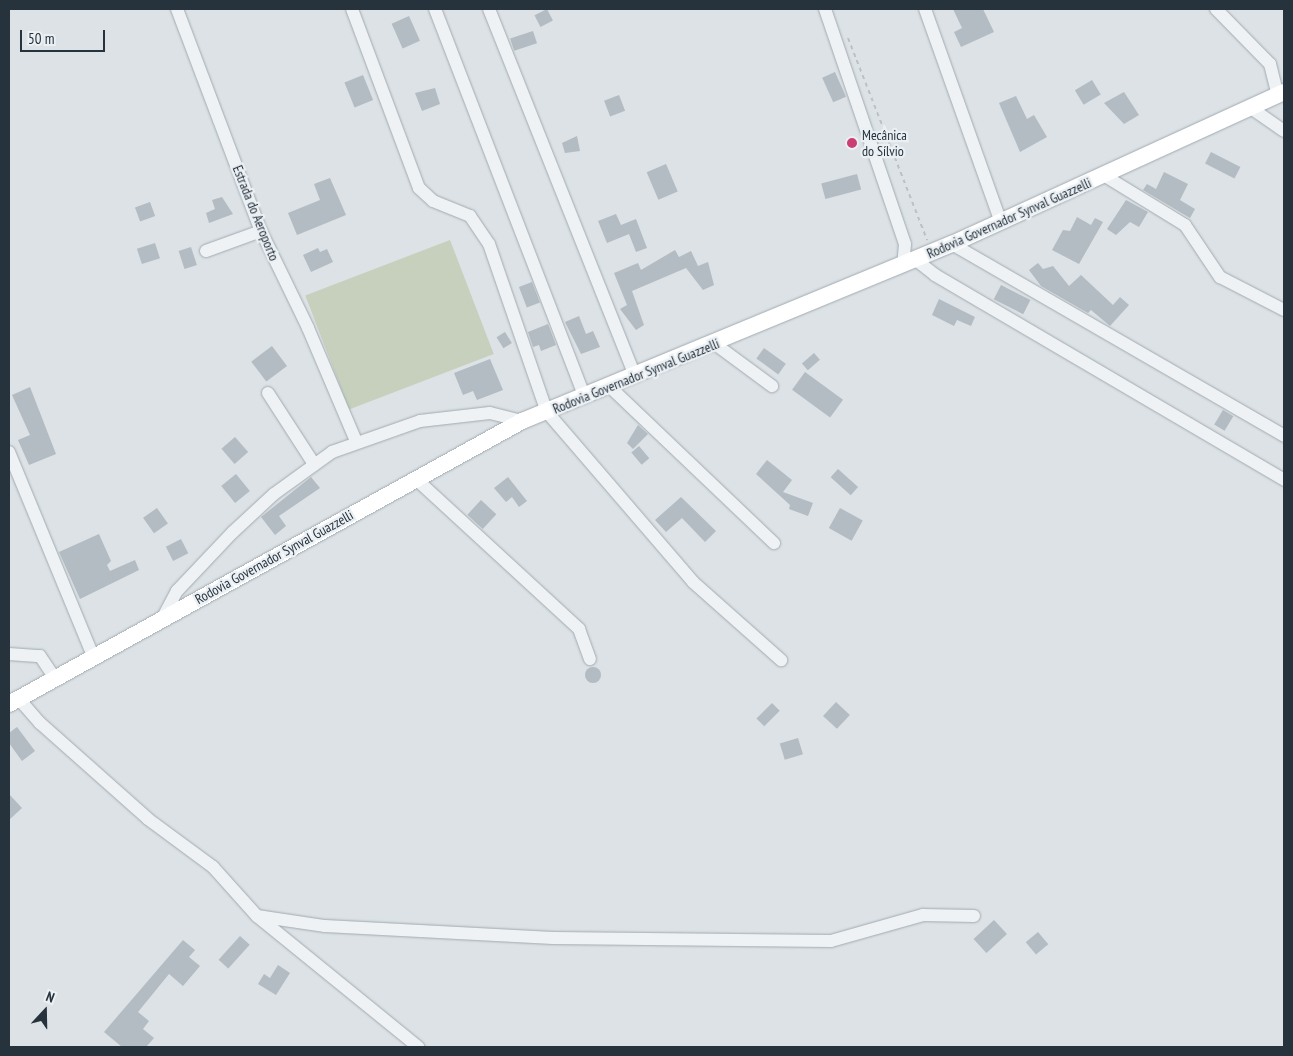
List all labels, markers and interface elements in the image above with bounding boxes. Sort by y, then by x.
scale bar [22,20,108,52]
text: 50 m [28,29,54,48]
place label: Mecânica do Sílvio [862,127,907,160]
marker: Mecânica do Sílvio [846,137,858,149]
street label: Estrada do Aeroporto [229,163,283,263]
street label: Rodovia Governador Synval Guazzelli [924,174,1094,262]
street label: Rodovia Governador Synval Guazzelli [550,335,722,417]
street label: Rodovia Governador Synval Guazzelli [192,506,356,608]
north arrow [20,986,70,1036]
text: N [44,987,57,1007]

